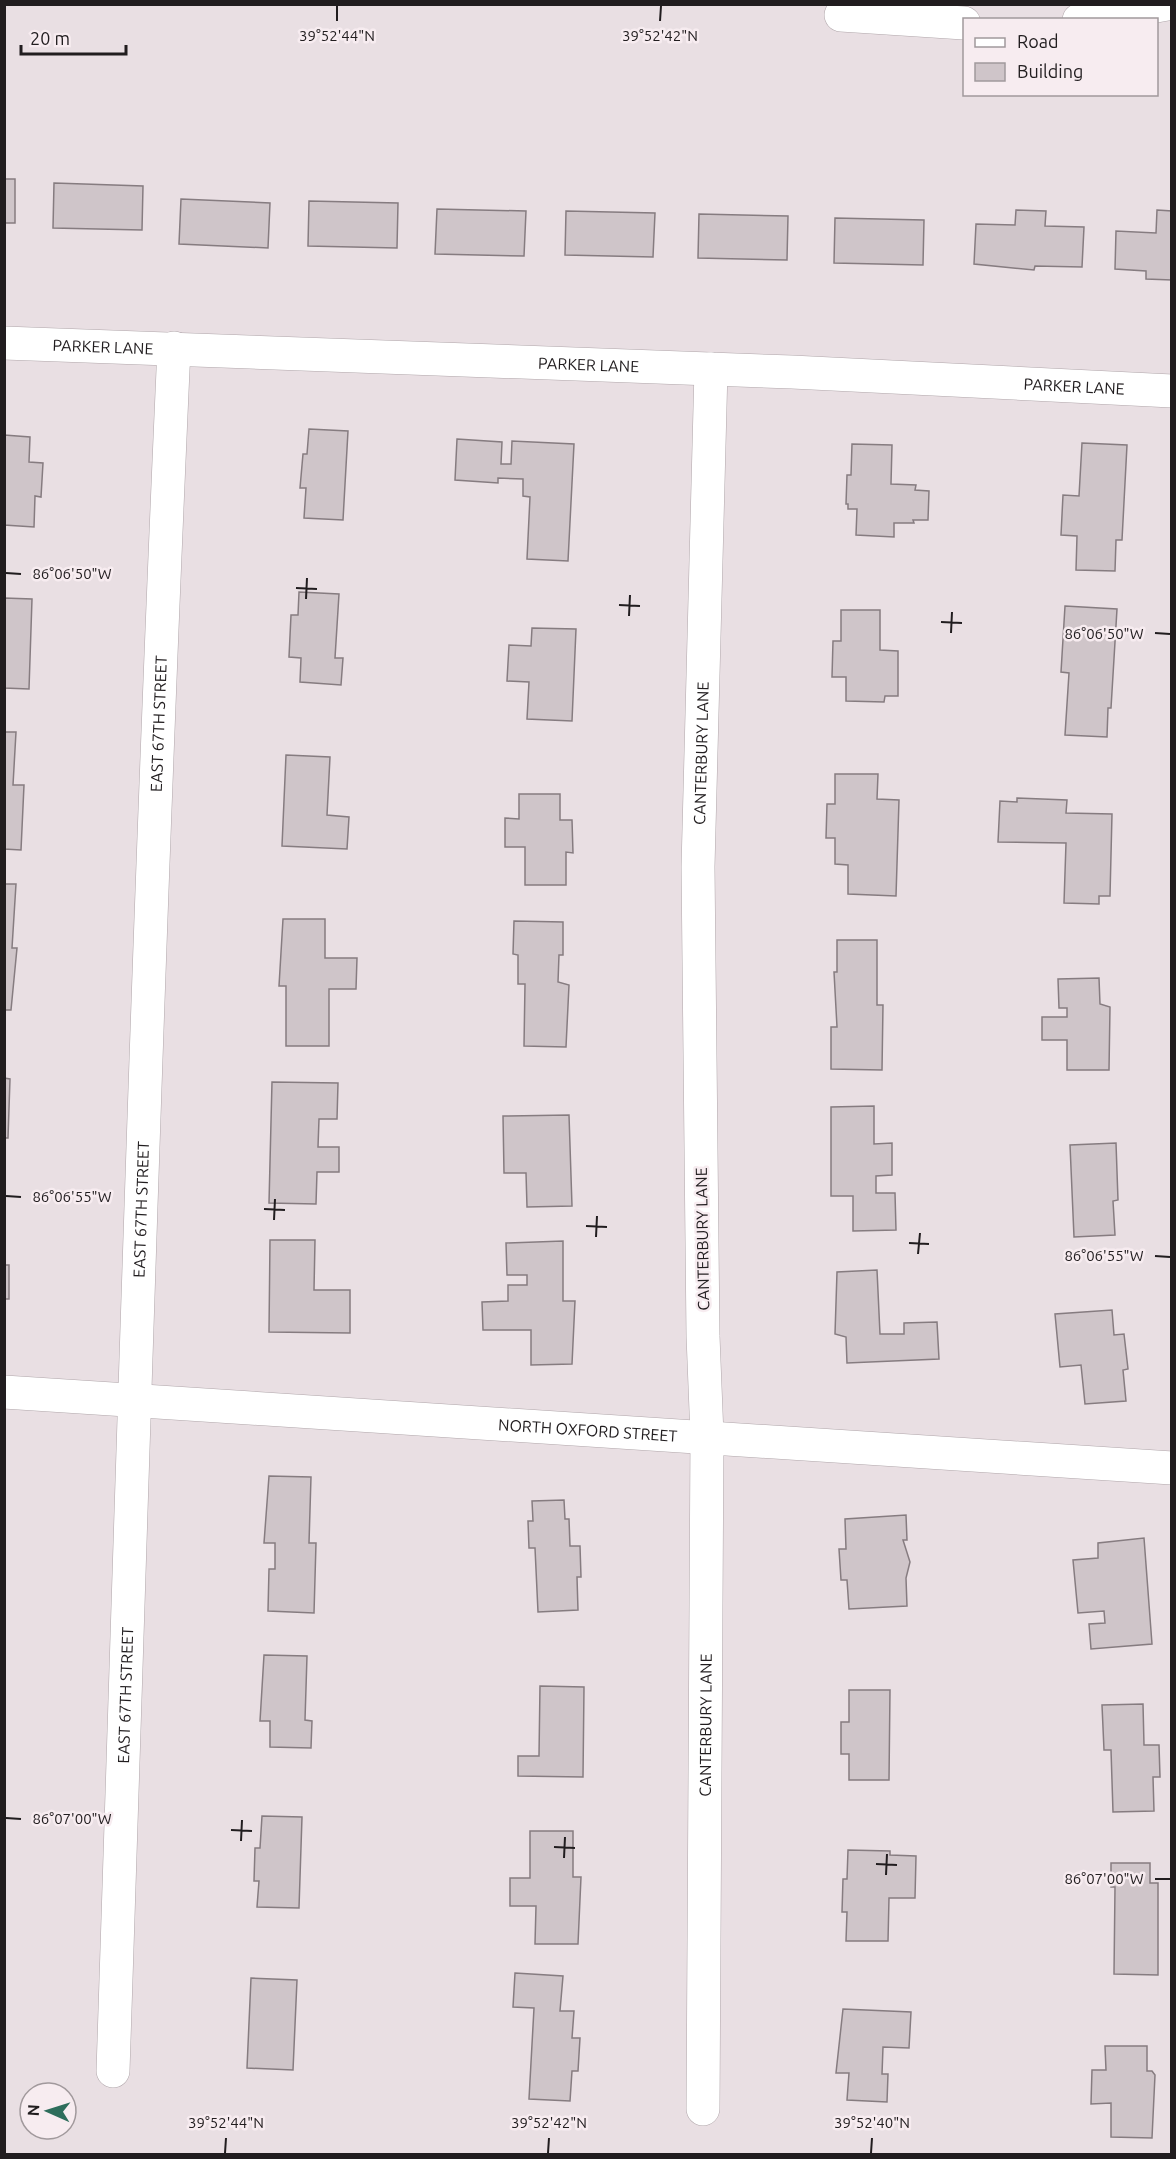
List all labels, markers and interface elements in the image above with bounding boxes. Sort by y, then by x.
scale bar [21,18,126,56]
legend [963,18,1158,96]
text: 39°52'44"N [299,27,375,44]
text: 39°52'42"N [622,27,698,44]
text: 20 m [30,28,70,48]
text: Road [1017,31,1059,51]
text: Building [1017,61,1083,81]
street label: PARKER LANE [52,336,154,357]
street label: PARKER LANE [538,354,639,375]
street label: PARKER LANE [1023,375,1125,398]
text: 86°06'50"W [32,565,112,582]
text: 86°06'50"W [1064,625,1144,642]
street label: EAST 67TH STREET [147,655,170,792]
street label: CANTERBURY LANE [690,681,712,825]
street label: EAST 67TH STREET [130,1141,152,1278]
street label: CANTERBURY LANE [692,1167,712,1311]
text: 86°06'55"W [32,1188,112,1205]
text: 86°06'55"W [1064,1247,1144,1264]
street label: NORTH OXFORD STREET [498,1415,678,1445]
street label: EAST 67TH STREET [114,1627,136,1764]
street label: CANTERBURY LANE [696,1653,715,1797]
text: 86°07'00"W [32,1810,112,1827]
text: 86°07'00"W [1064,1870,1144,1887]
north arrow [18,2081,78,2141]
text: N [24,2104,42,2117]
text: 39°52'44"N [188,2114,264,2131]
text: 39°52'42"N [511,2114,587,2131]
text: 39°52'40"N [834,2114,910,2131]

